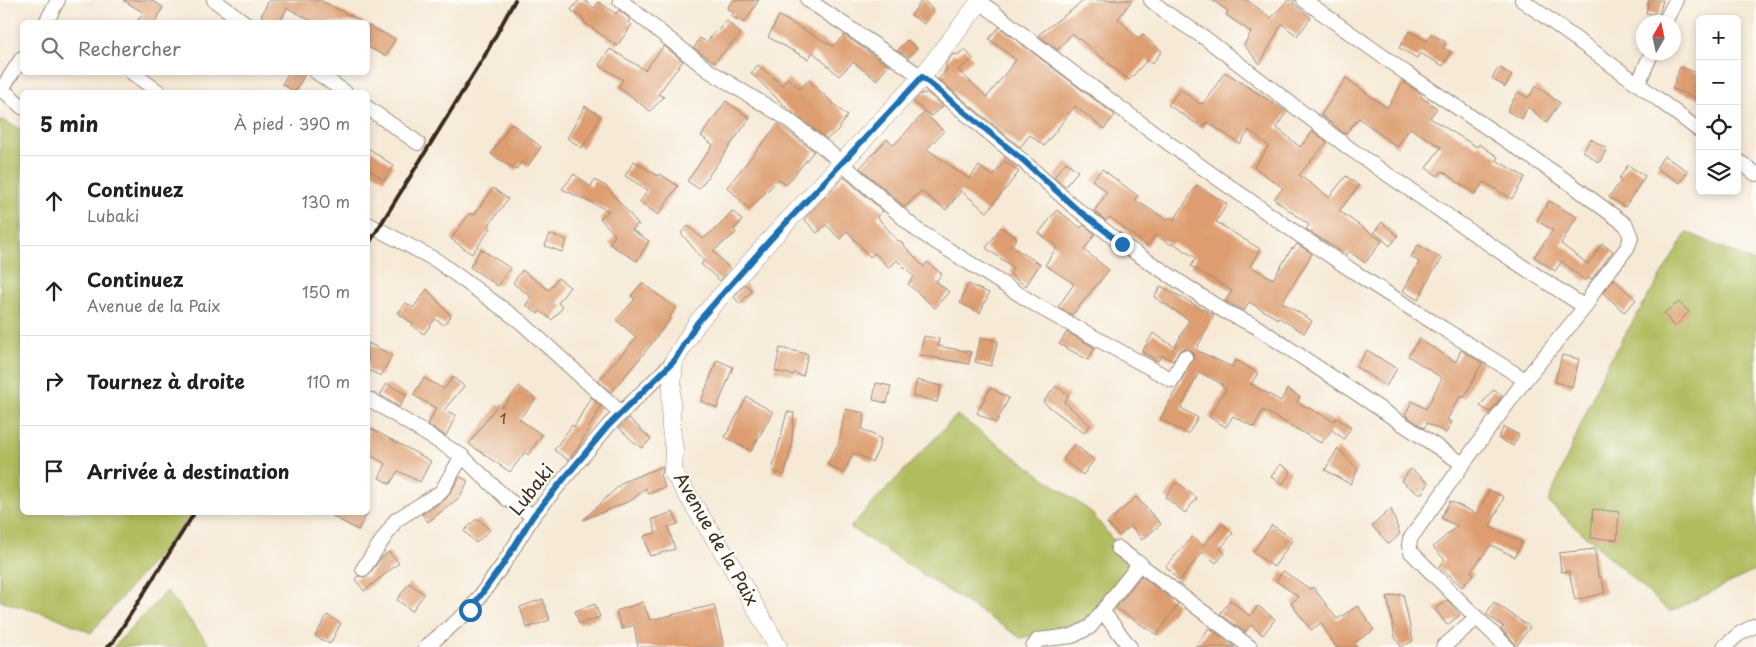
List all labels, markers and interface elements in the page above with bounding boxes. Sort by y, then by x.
north arrow [1636,15,1681,60]
map controls [1696,15,1741,195]
button: + [1696,15,1741,60]
search box [20,20,370,75]
icon: search [38,34,66,62]
text: Rechercher [78,34,181,62]
button: − [1696,60,1741,105]
button: locate [1696,105,1741,150]
text: 5 min [40,107,98,139]
text: À pied · 390 m [234,111,350,135]
button: layers [1696,150,1741,195]
text: Continuez [87,175,184,203]
icon: ahead [40,187,68,215]
text: 130 m [302,189,350,213]
text: Lubaki [87,203,139,227]
route end [1111,233,1134,256]
text: Continuez [87,265,184,293]
icon: ahead [40,277,68,305]
text: 150 m [302,279,350,303]
text: Avenue de la Paix [87,293,220,317]
icon: right [40,367,68,395]
text: Tournez à droite [87,367,245,395]
text: 110 m [307,369,350,393]
house number: 1 [500,406,506,429]
icon: arrive [40,457,68,485]
text: Arrivée à destination [87,457,290,485]
street label: Lubaki [502,458,560,521]
street label: Avenue de la Paix [668,467,766,610]
route start [459,599,482,622]

